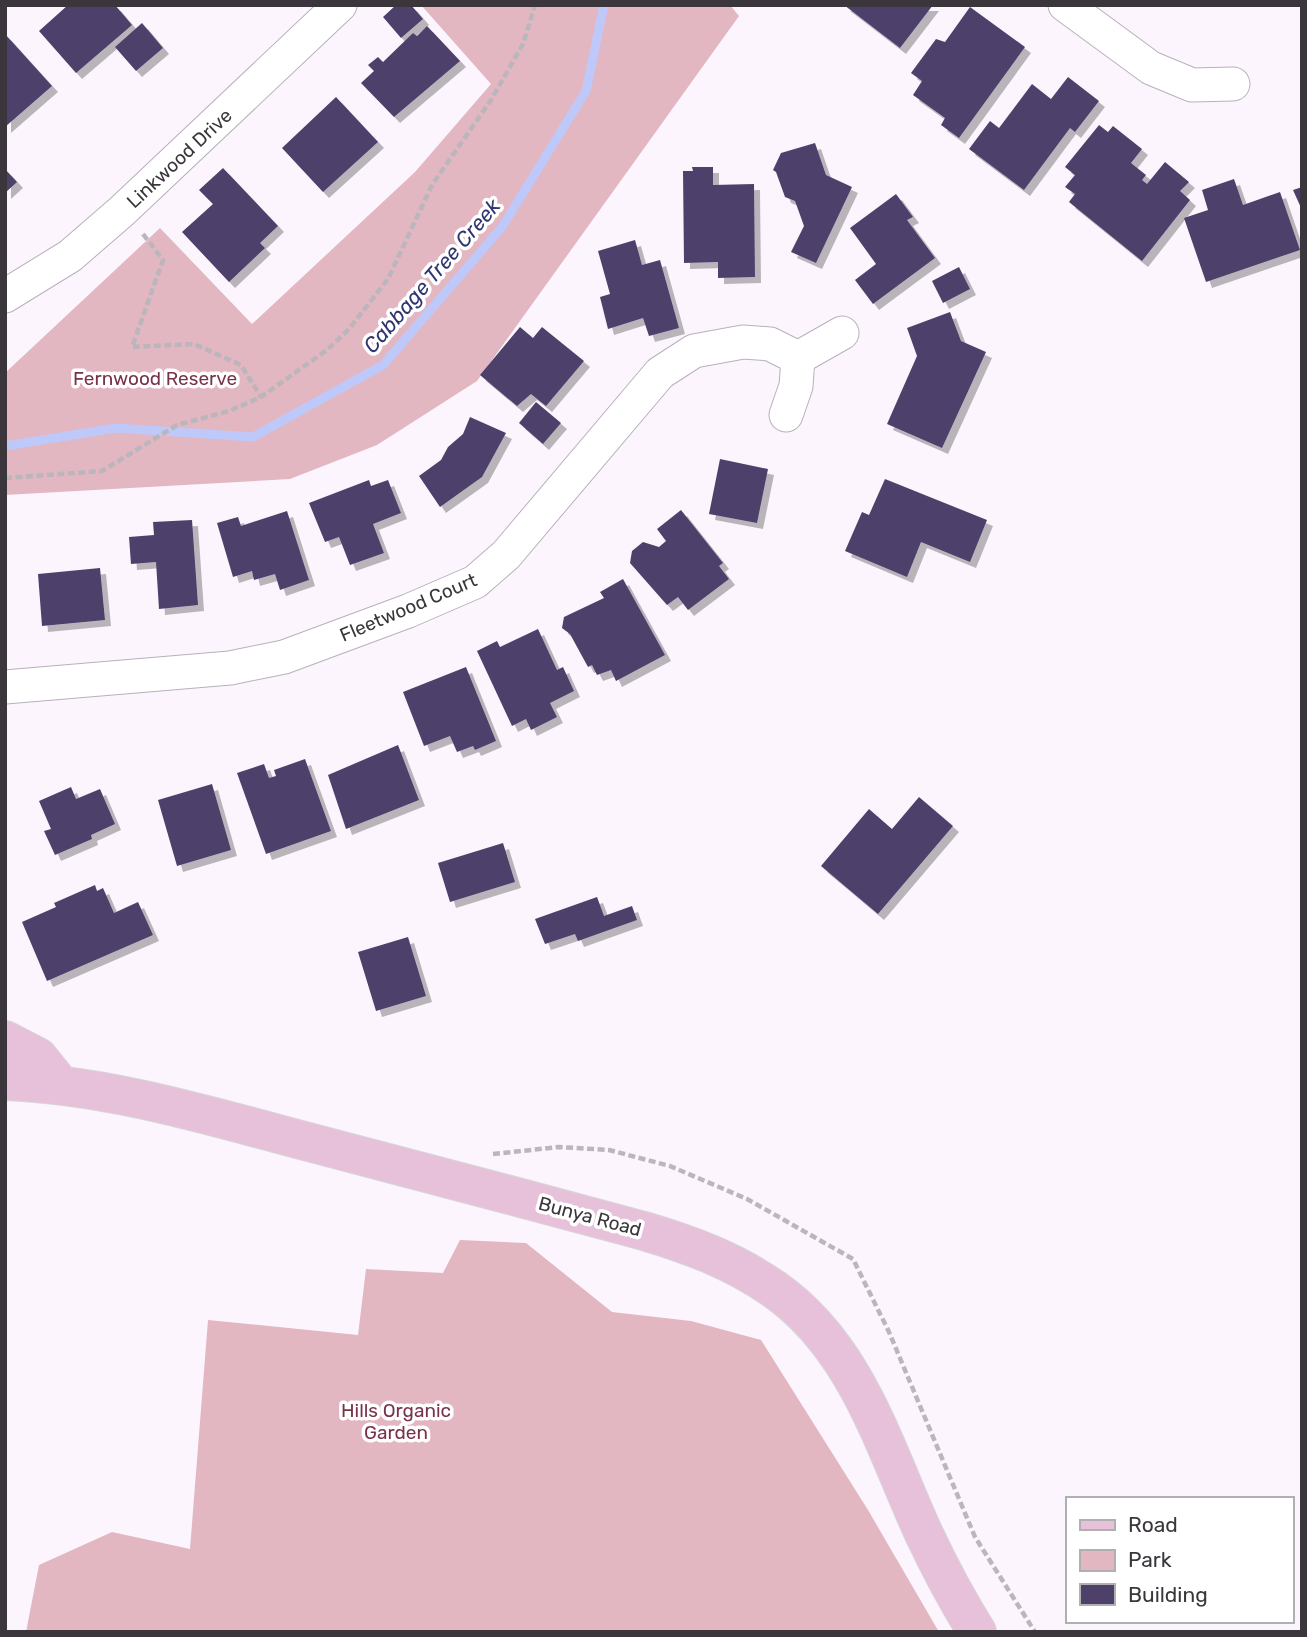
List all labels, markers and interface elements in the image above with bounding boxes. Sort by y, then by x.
street label: Linkwood Drive [122,104,237,213]
water label: Cabbage Tree Creek [358,193,506,358]
park label: Fernwood Reserve [73,367,237,390]
street label: Fleetwood Court [336,568,481,647]
street label: Bunya Road [536,1192,644,1241]
park label: Hills Organic Garden [341,1399,451,1444]
legend [1066,1497,1293,1623]
text: Road [1128,1512,1178,1537]
text: Park [1128,1547,1172,1572]
text: Building [1128,1582,1208,1607]

